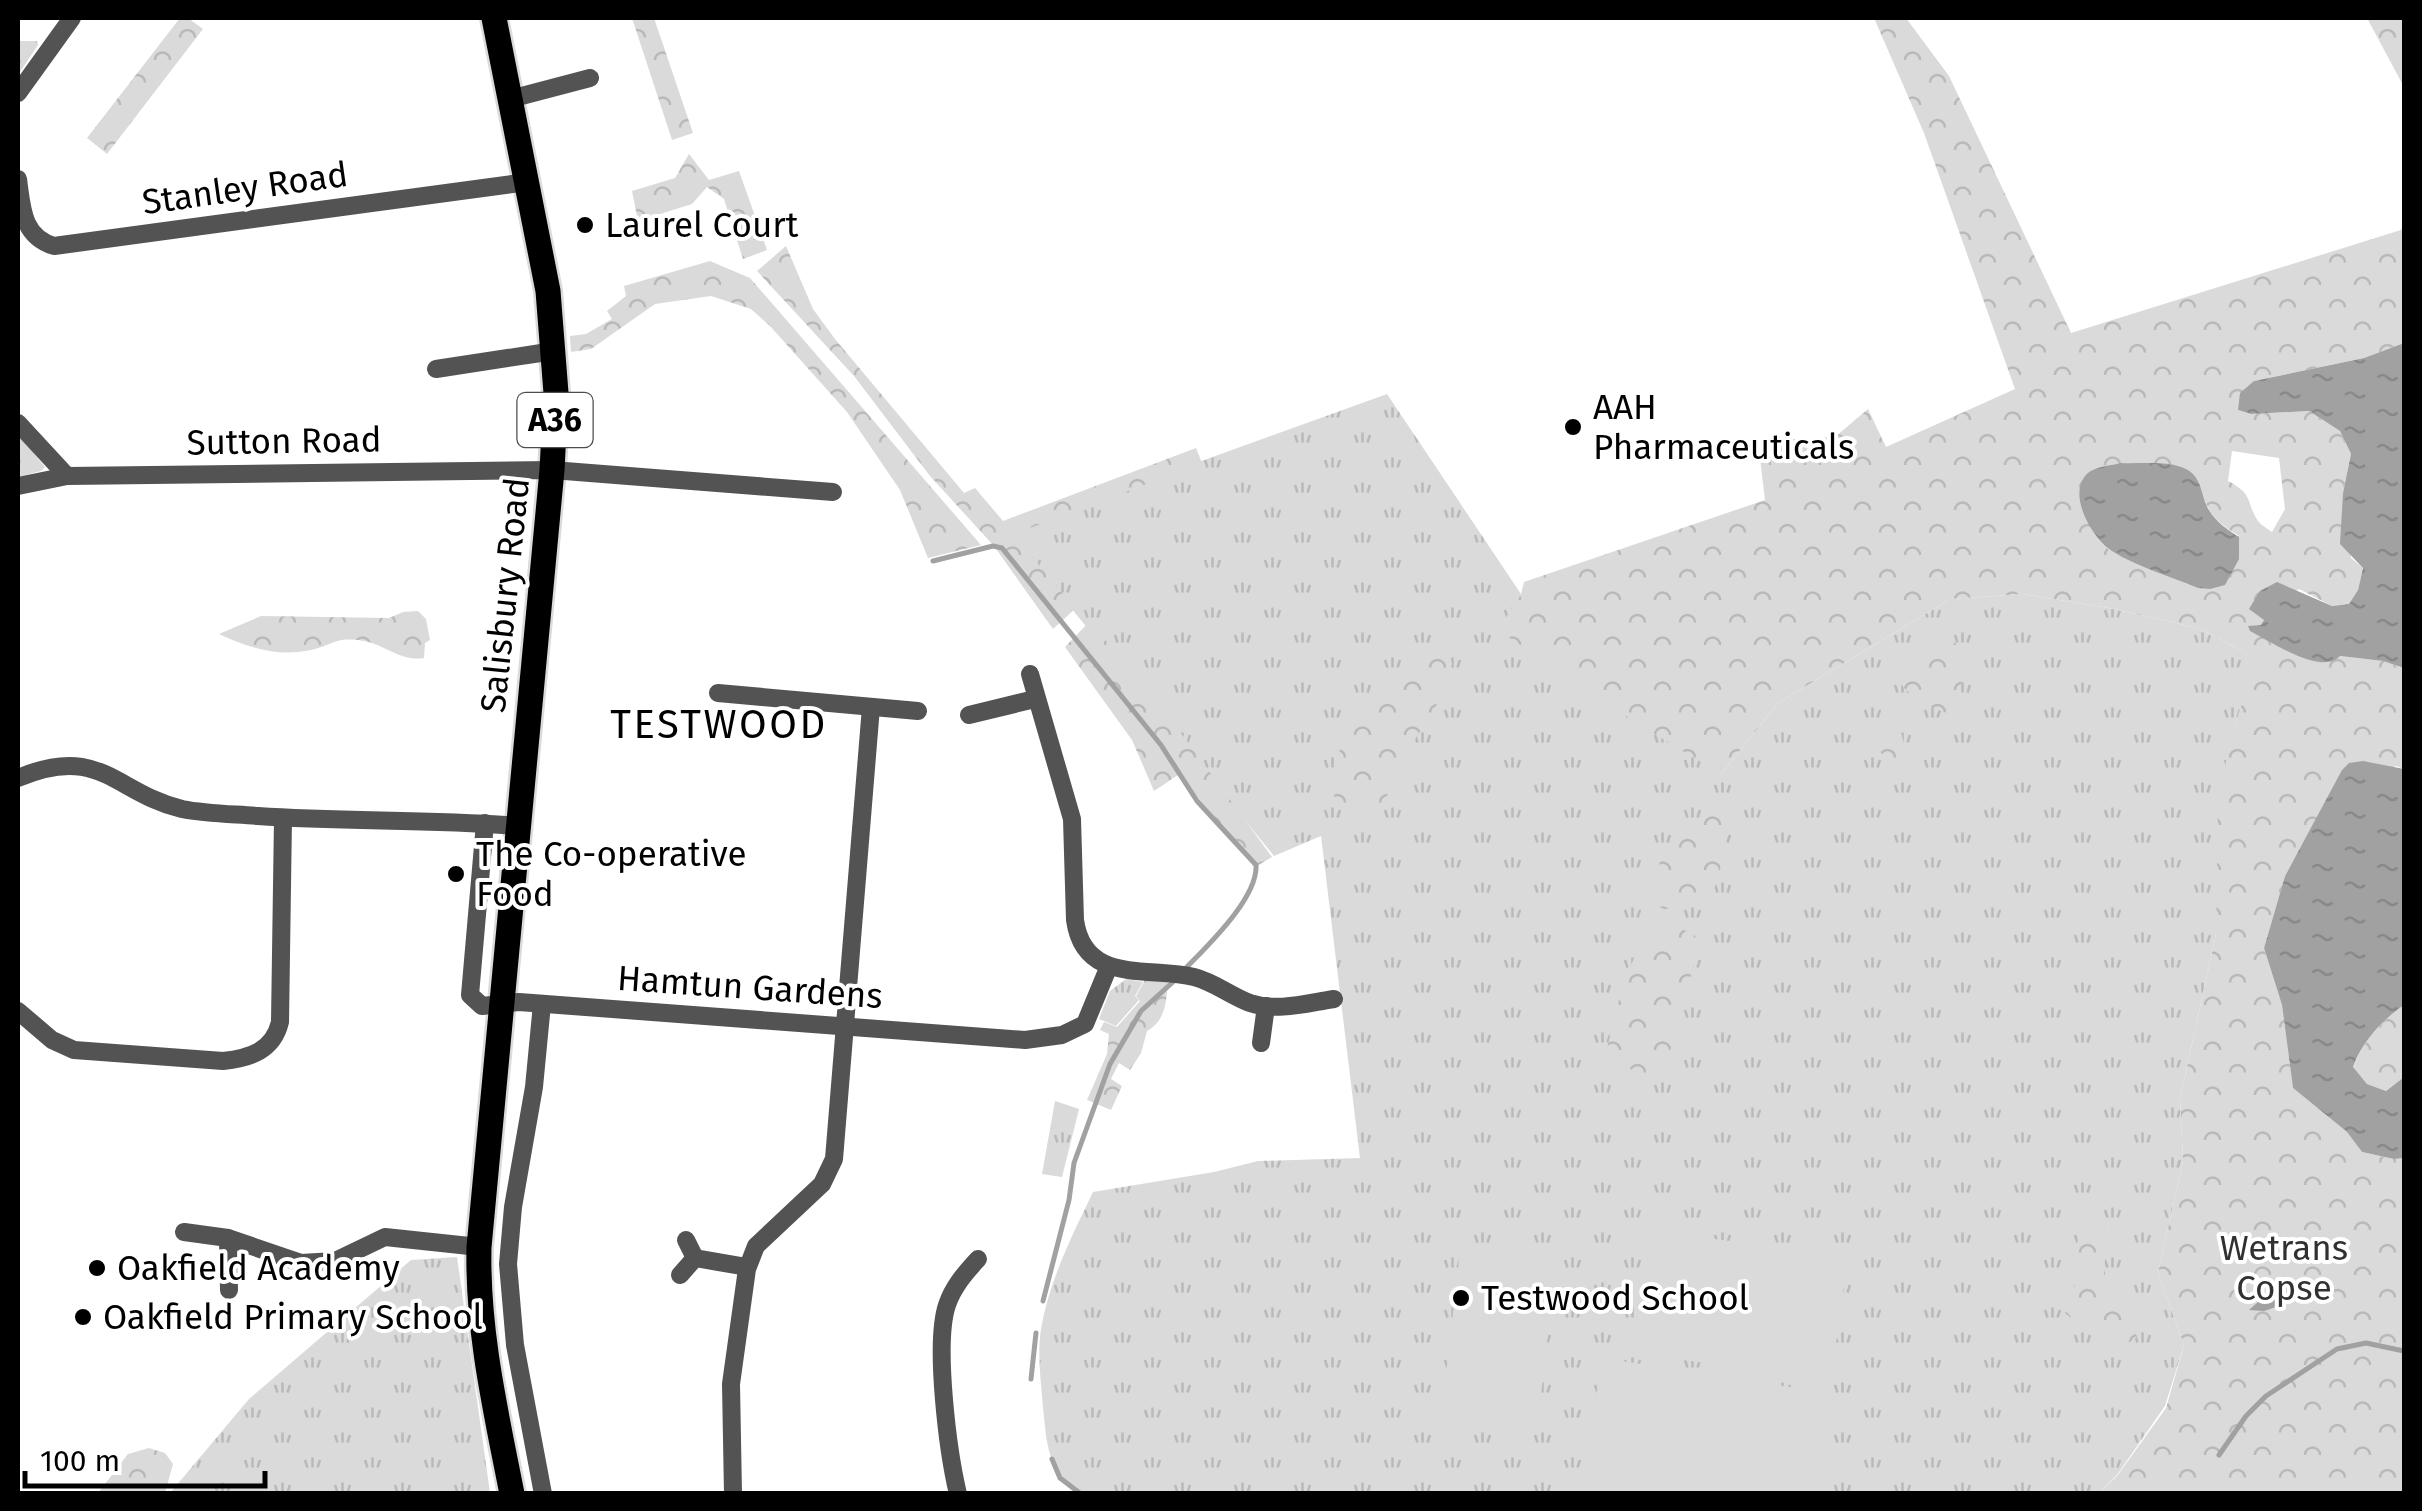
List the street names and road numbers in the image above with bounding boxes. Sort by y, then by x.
street label: Stanley Road [139,153,351,223]
road number: A36 [518,393,592,447]
street label: Sutton Road [186,418,382,464]
street label: Salisbury Road [472,475,538,715]
street label: Hamtun Gardens [616,957,884,1017]

